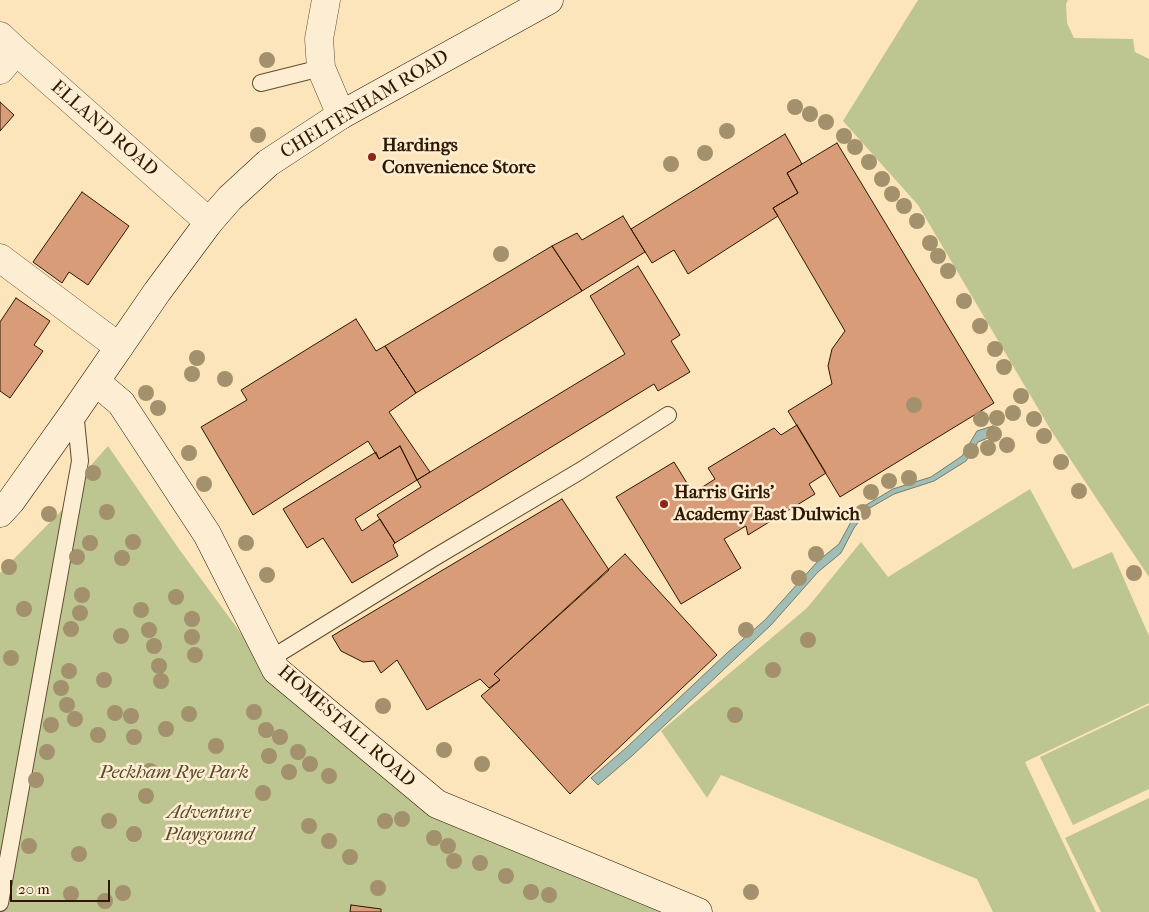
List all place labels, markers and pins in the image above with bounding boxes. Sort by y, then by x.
place label: Hardings Convenience Store [382,135,536,179]
marker: Hardings Convenience Store [366,151,378,163]
place label: Harris Girls' Academy East Dulwich [674,482,860,526]
marker: Harris Girls' Academy East Dulwich [658,498,670,510]

